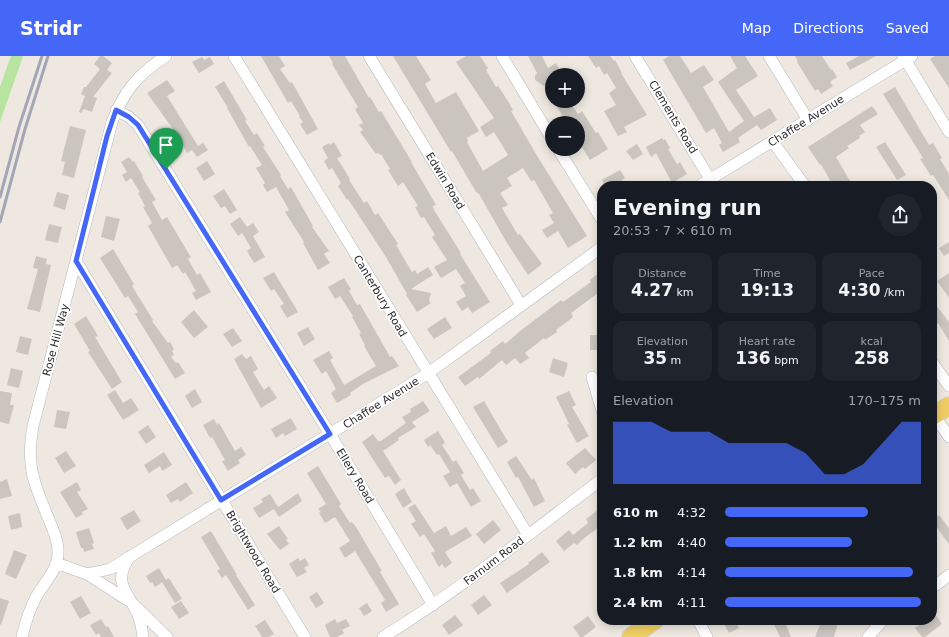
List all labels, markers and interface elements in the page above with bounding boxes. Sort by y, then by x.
text: Stridr [20,17,82,39]
text: Map [742,20,771,36]
text: Directions [793,20,864,36]
text: Saved [886,20,929,36]
map controls [545,68,585,156]
button: + [545,68,585,108]
street label: Clements Road [646,78,700,156]
street label: Chaffee Avenue [766,92,846,150]
button: − [545,116,585,156]
pin [149,128,183,169]
icon: arrive [155,134,177,156]
street label: Edwin Road [423,150,467,212]
button: share [879,194,921,236]
text: Evening run [613,195,762,220]
text: 20:53 · 7 × 610 m [613,223,732,238]
street label: Canterbury Road [350,253,410,339]
text: Distance [638,267,686,280]
text: Time [754,267,780,280]
text: Pace [859,267,885,280]
text: 4.27 [631,280,673,300]
text: 19:13 [740,280,794,300]
text: 4:30 [838,280,881,300]
text: km [673,286,694,299]
text: /km [881,286,905,299]
street label: Rose Hill Way [40,302,72,378]
text: Elevation [637,335,688,348]
text: Heart rate [739,335,795,348]
text: kcal [861,335,883,348]
text: 35 [643,348,667,368]
text: 136 [735,348,771,368]
text: 258 [854,348,889,368]
text: m [667,354,681,367]
text: bpm [771,354,799,367]
street label: Chaffee Avenue [341,374,421,432]
text: Elevation [613,393,673,408]
text: 170–175 m [848,393,921,408]
street label: Ellery Road [333,446,377,506]
text: 610 m [613,505,658,520]
text: 4:32 [677,505,706,520]
street label: Brightwood Road [223,508,283,596]
street label: Farnum Road [461,534,527,588]
text: 1.2 km [613,535,663,550]
text: 4:40 [677,535,706,550]
text: 1.8 km [613,565,663,580]
text: 4:14 [677,565,706,580]
text: 2.4 km [613,595,663,610]
text: 4:11 [677,595,706,610]

